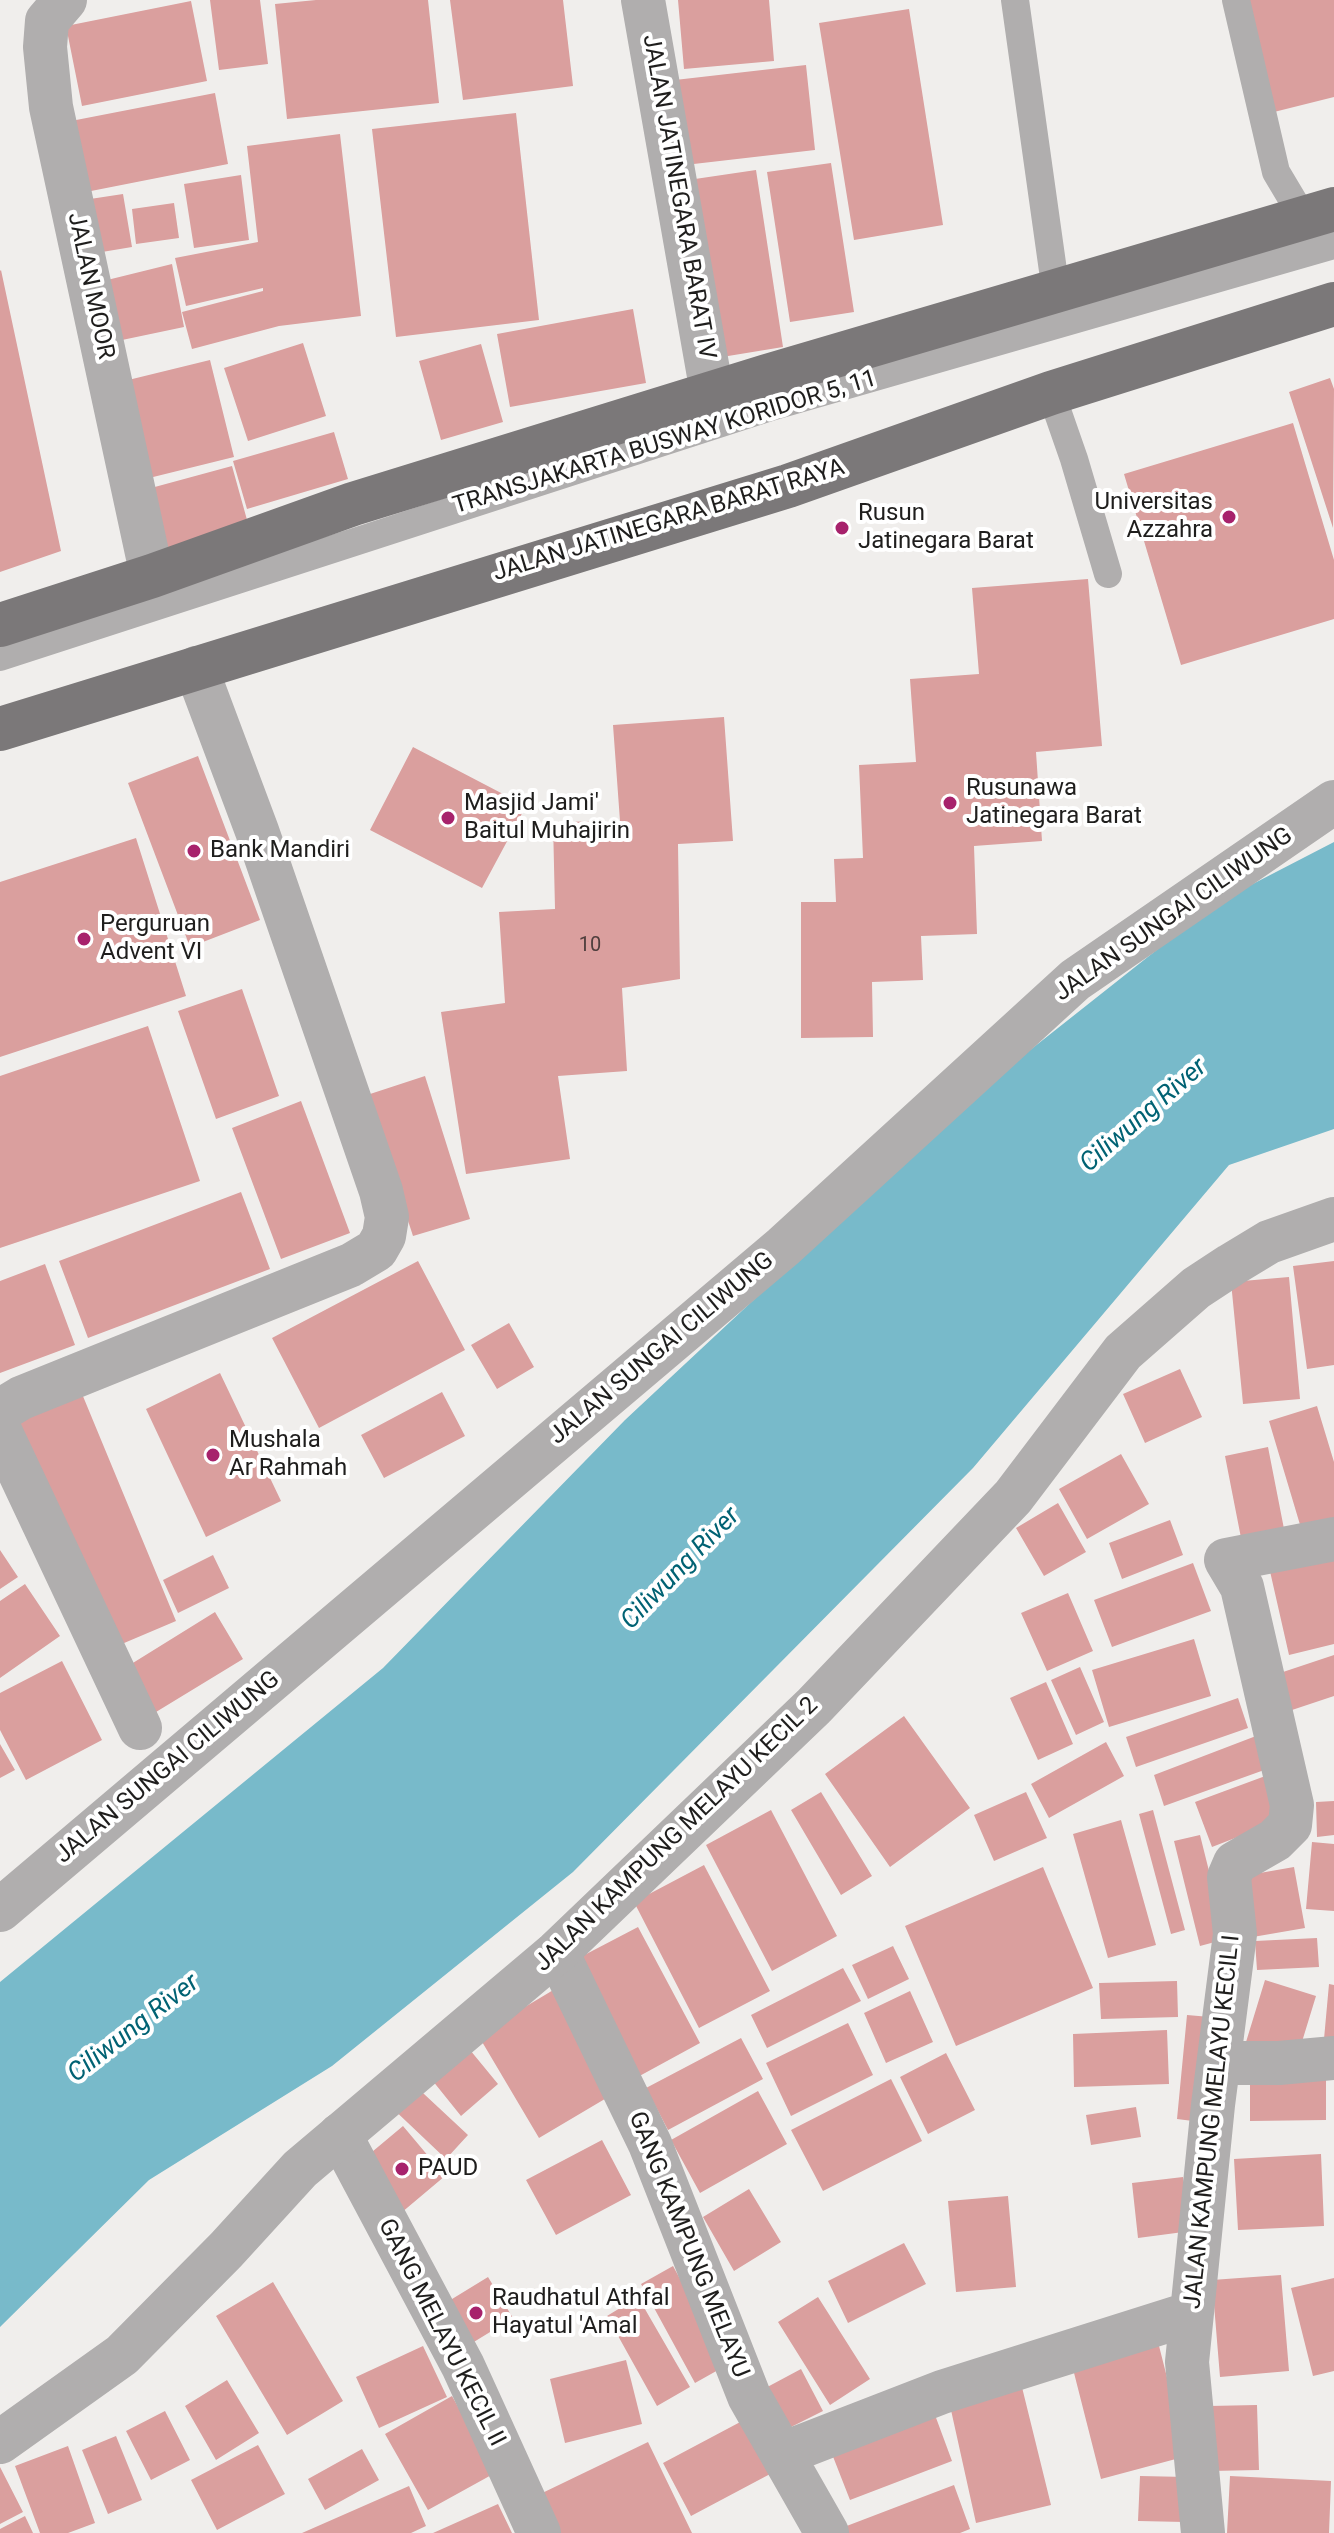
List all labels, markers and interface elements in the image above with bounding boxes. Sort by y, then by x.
street label: JALAN JATINEGARA BARAT IV [635,32,721,362]
street label: JALAN MOOR [60,210,120,362]
street label: TRANSJAKARTA BUSWAY KORIDOR 5, 11 [450,365,880,521]
street label: JALAN JATINEGARA BARAT RAYA [490,454,848,588]
place label: Universitas Azzahra [1094,489,1213,545]
place label: Rusun Jatinegara Barat [858,500,1034,556]
marker: Universitas Azzahra [1220,508,1238,526]
marker: Rusun Jatinegara Barat [833,519,851,537]
place label: Rusunawa Jatinegara Barat [966,775,1142,831]
place label: Masjid Jami' Baitul Muhajirin [464,790,630,846]
marker: Rusunawa Jatinegara Barat [941,794,959,812]
marker: Masjid Jami' Baitul Muhajirin [439,809,457,827]
street label: JALAN SUNGAI CILIWUNG [1049,822,1299,1008]
place label: Bank Mandiri [210,837,350,865]
marker: Bank Mandiri [185,842,203,860]
place label: Perguruan Advent VI [100,911,210,967]
marker: Perguruan Advent VI [75,930,93,948]
house number: 10 [579,934,601,958]
water label: Ciliwung River [1074,1052,1214,1180]
street label: JALAN SUNGAI CILIWUNG [544,1247,780,1451]
place label: Mushala Ar Rahmah [229,1427,347,1483]
marker: Mushala Ar Rahmah [204,1446,222,1464]
water label: Ciliwung River [615,1501,747,1637]
street label: JALAN SUNGAI CILIWUNG [50,1666,286,1870]
street label: JALAN KAMPUNG MELAYU KECIL 2 [529,1692,825,1978]
street label: JALAN KAMPUNG MELAYU KECIL I [1179,1934,1247,2310]
water label: Ciliwung River [62,1968,206,2090]
street label: GANG KAMPUNG MELAYU [621,2108,755,2382]
place label: PAUD [418,2155,478,2183]
marker: PAUD [393,2160,411,2178]
street label: GANG MELAYU KECIL II [371,2215,511,2451]
place label: Raudhatul Athfal Hayatul 'Amal [492,2285,670,2341]
marker: Raudhatul Athfal Hayatul 'Amal [467,2304,485,2322]

